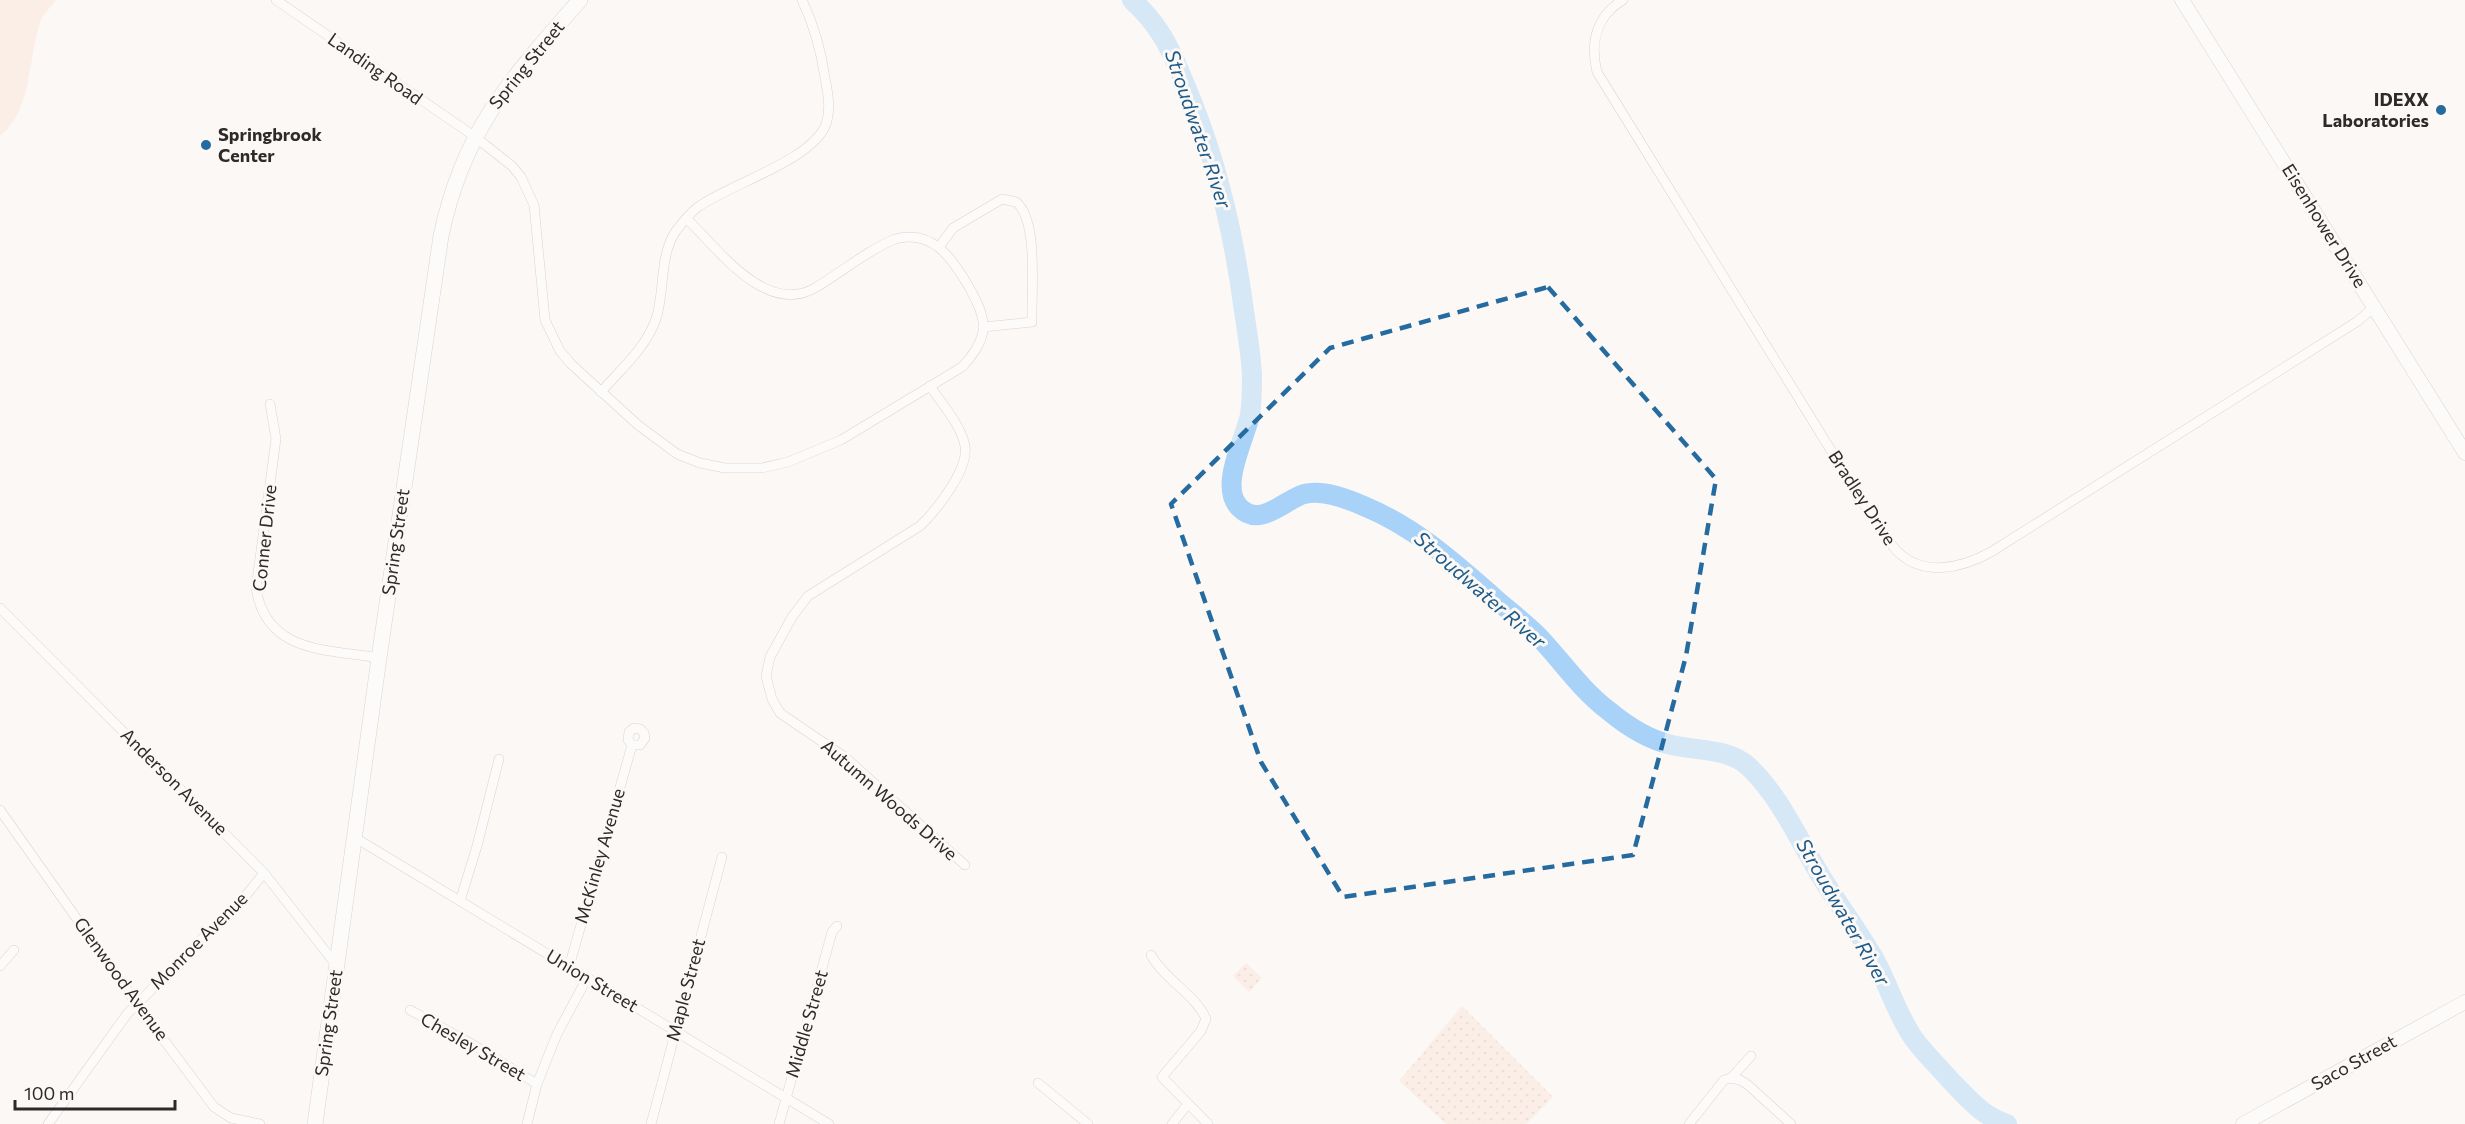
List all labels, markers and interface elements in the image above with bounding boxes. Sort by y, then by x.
street label: Spring Street [484,16,569,113]
street label: Landing Road [324,27,427,109]
water label: Stroudwater River [1161,46,1238,212]
place label: IDEXX Laboratories [2322,88,2429,131]
marker: IDEXX Laboratories [2434,103,2448,117]
place label: Springbrook Center [218,123,323,166]
marker: Springbrook Center [199,138,213,152]
street label: Eisenhower Drive [2278,160,2372,291]
street label: Bradley Drive [1824,446,1902,549]
street label: Conner Drive [247,483,281,592]
street label: Spring Street [377,487,413,597]
water label: Stroudwater River [1410,526,1552,653]
street label: Anderson Avenue [117,723,233,839]
street label: Autumn Woods Drive [817,734,962,864]
street label: McKinley Avenue [569,786,629,926]
water label: Stroudwater River [1792,834,1896,990]
street label: Monroe Avenue [145,887,252,994]
street label: Glenwood Avenue [70,913,174,1044]
street label: Maple Street [661,936,709,1044]
street label: Union Street [542,944,643,1016]
street label: Middle Street [780,967,832,1080]
street label: Spring Street [310,968,346,1078]
street label: Chesley Street [417,1007,530,1085]
street label: Saco Street [2307,1030,2400,1095]
scale bar [15,1073,176,1111]
text: 100 m [24,1082,74,1104]

